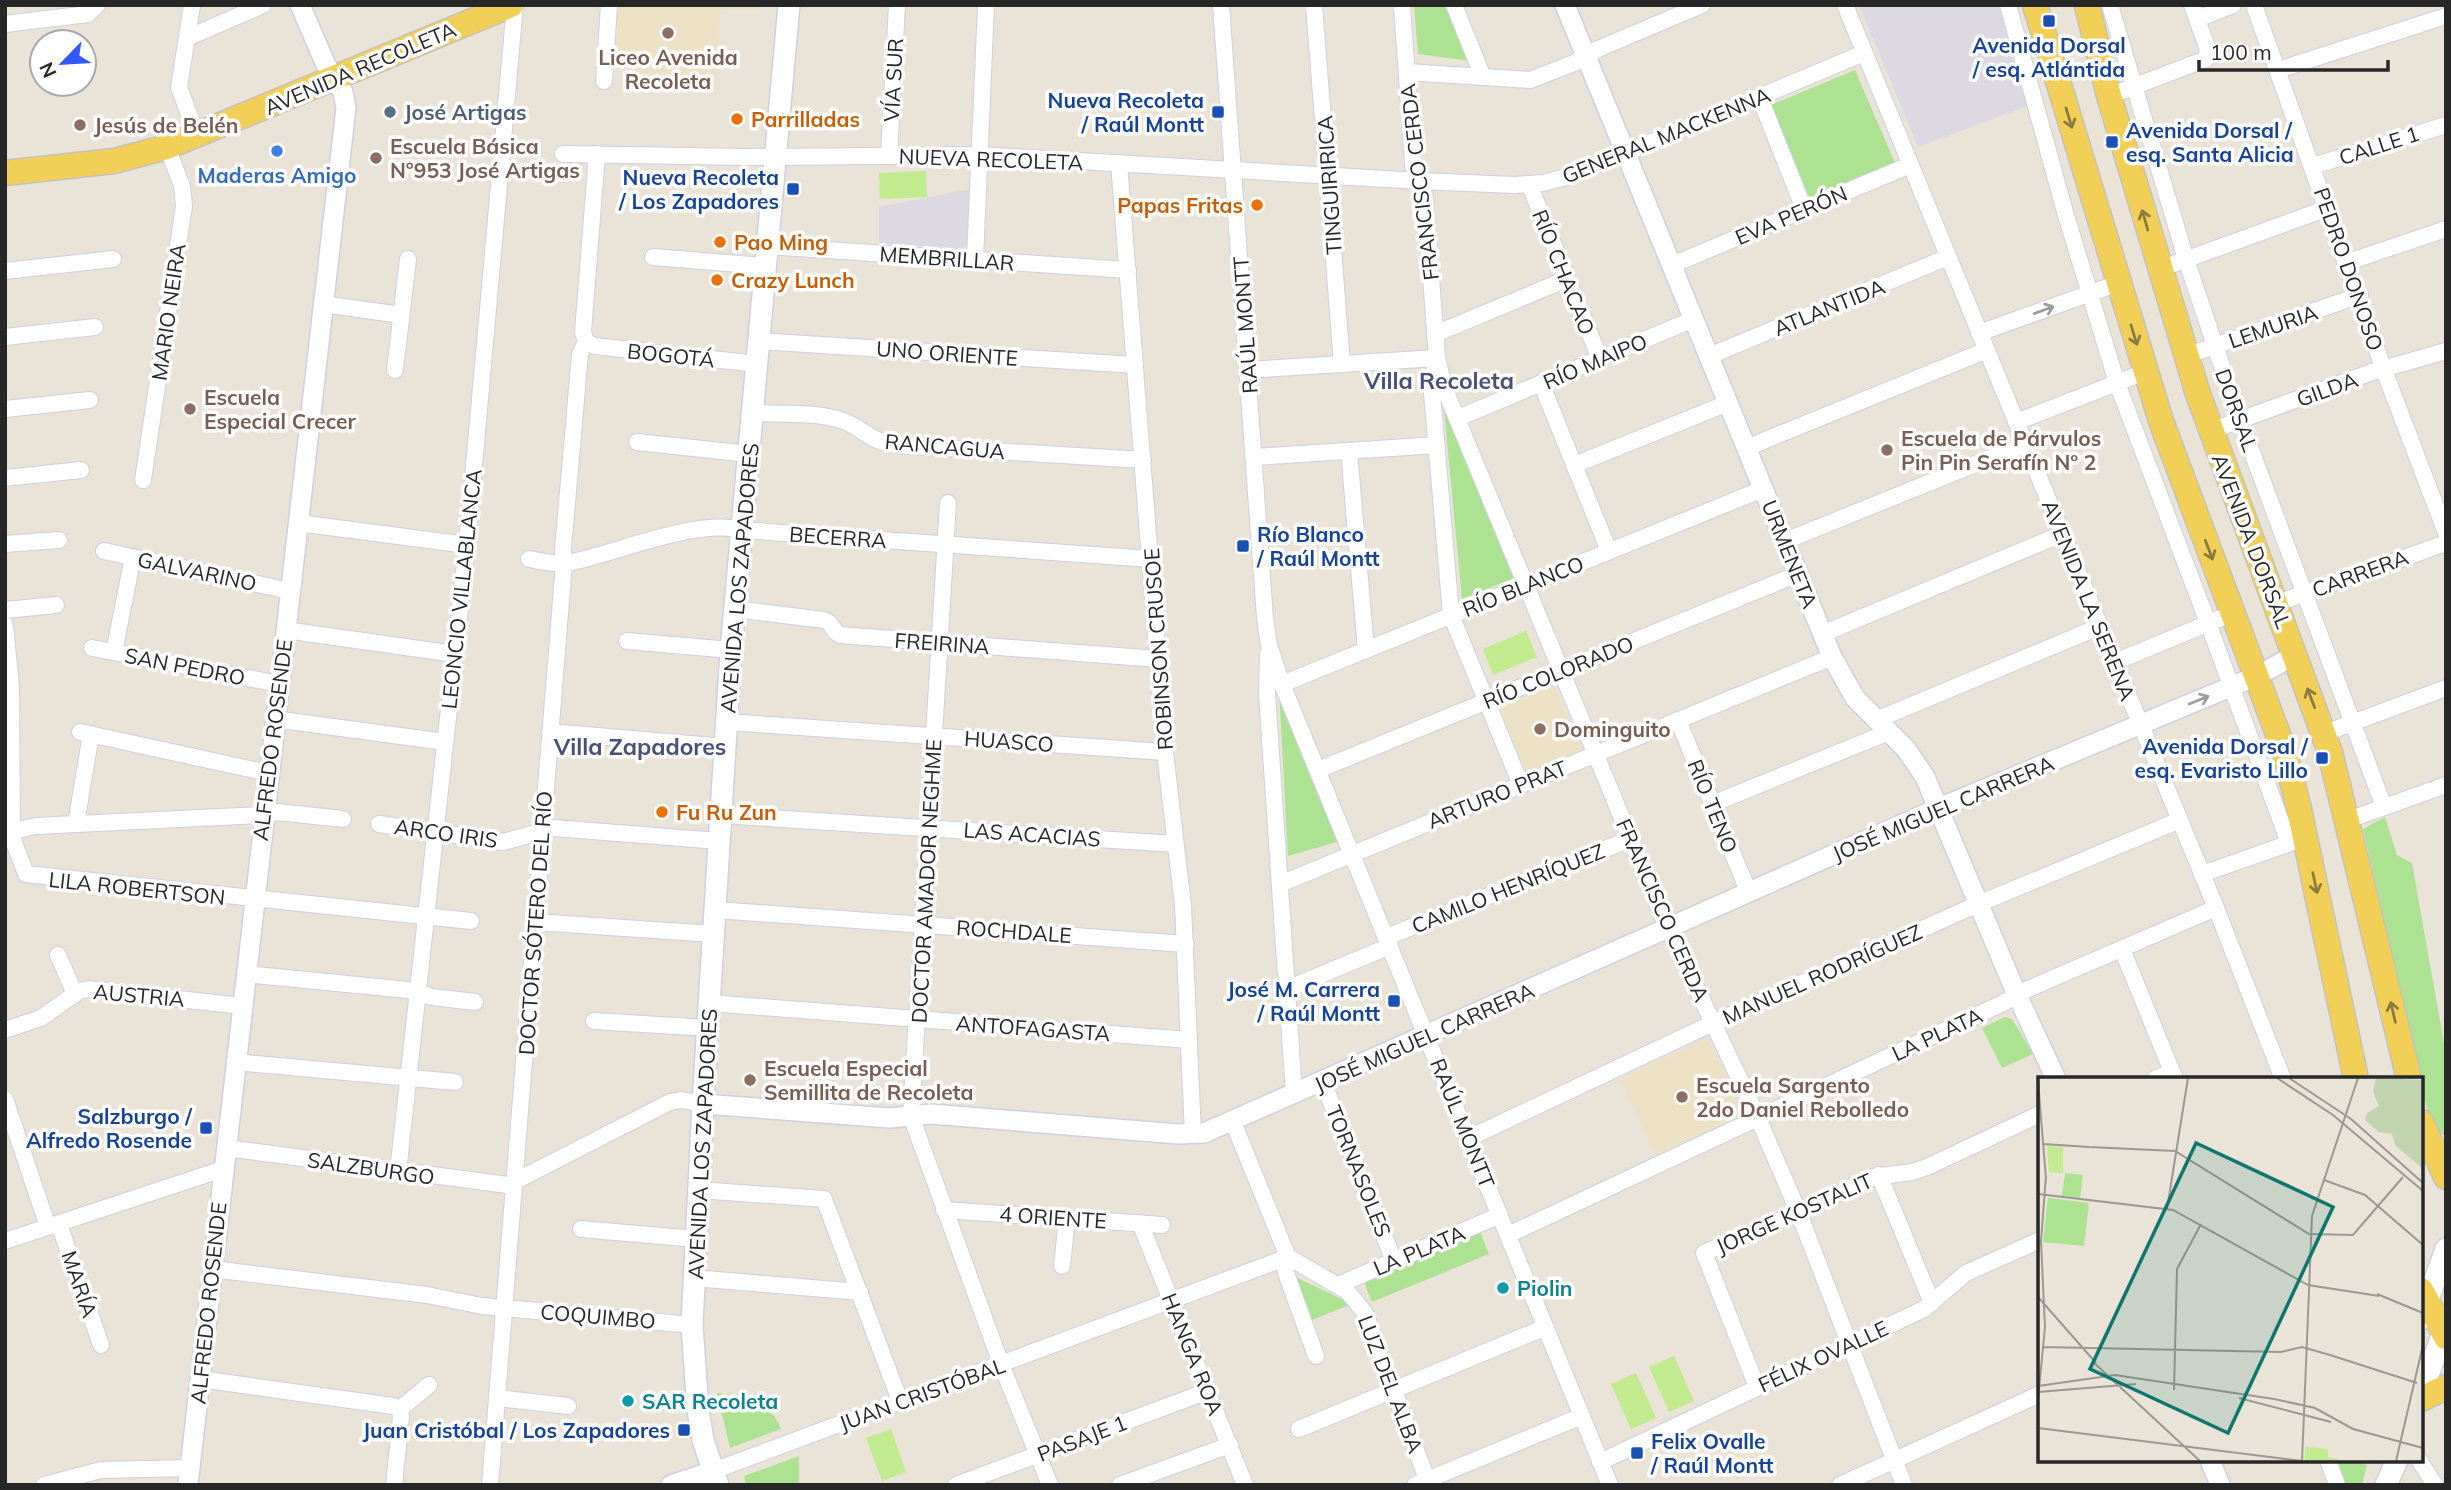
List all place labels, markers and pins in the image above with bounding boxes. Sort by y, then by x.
marker: Avenida Dorsal / esq. Atlántida [2041,13,2057,29]
marker: Liceo Avenida Recoleta [660,25,676,41]
place label: Avenida Dorsal / esq. Atlántida [1972,32,2126,82]
place label: Liceo Avenida Recoleta [598,44,738,94]
place label: Nueva Recoleta / Raúl Montt [1048,87,1204,137]
place label: José Artigas [404,99,526,125]
marker: José Artigas [382,104,398,120]
marker: Nueva Recoleta / Raúl Montt [1210,104,1226,120]
place label: Parrilladas [751,106,860,132]
marker: Parrilladas [729,111,745,127]
place label: Jesús de Belén [94,112,238,138]
marker: Jesús de Belén [72,117,88,133]
place label: Avenida Dorsal / esq. Santa Alicia [2126,117,2294,167]
place label: Escuela Básica N°953 José Artigas [390,133,580,183]
marker: Avenida Dorsal / esq. Santa Alicia [2104,134,2120,150]
marker: Maderas Amigo [269,143,285,159]
marker: Escuela Básica N°953 José Artigas [368,150,384,166]
place label: Maderas Amigo [198,162,356,188]
place label: Nueva Recoleta / Los Zapadores [618,164,779,214]
marker: Nueva Recoleta / Los Zapadores [785,181,801,197]
place label: Papas Fritas [1117,192,1243,218]
marker: Papas Fritas [1249,197,1265,213]
place label: Pao Ming [734,229,828,255]
marker: Pao Ming [712,234,728,250]
place label: Crazy Lunch [731,267,855,293]
marker: Crazy Lunch [709,272,725,288]
place label: Escuela Especial Crecer [204,384,357,434]
marker: Escuela Especial Crecer [182,401,198,417]
place label: Escuela de Párvulos Pin Pin Serafín Nº 2 [1901,425,2101,475]
marker: Escuela de Párvulos Pin Pin Serafín Nº 2 [1879,442,1895,458]
place label: Río Blanco / Raúl Montt [1256,521,1380,571]
marker: Río Blanco / Raúl Montt [1235,538,1251,554]
place label: Dominguito [1554,716,1671,742]
marker: Dominguito [1532,721,1548,737]
place label: Avenida Dorsal / esq. Evaristo Lillo [2135,733,2309,783]
marker: Avenida Dorsal / esq. Evaristo Lillo [2314,750,2330,766]
place label: Fu Ru Zun [676,799,777,825]
marker: Fu Ru Zun [654,804,670,820]
place label: José M. Carrera / Raúl Montt [1227,976,1380,1026]
marker: José M. Carrera / Raúl Montt [1386,993,1402,1009]
place label: Escuela Especial Semillita de Recoleta [764,1055,974,1105]
marker: Escuela Especial Semillita de Recoleta [742,1072,758,1088]
place label: Escuela Sargento 2do Daniel Rebolledo [1696,1072,1909,1122]
marker: Escuela Sargento 2do Daniel Rebolledo [1674,1089,1690,1105]
place label: Salzburgo / Alfredo Rosende [26,1103,193,1153]
marker: Salzburgo / Alfredo Rosende [198,1120,214,1136]
place label: Piolin [1517,1275,1573,1301]
marker: Piolin [1495,1280,1511,1296]
place label: SAR Recoleta [642,1388,778,1414]
marker: SAR Recoleta [620,1393,636,1409]
place label: Juan Cristóbal / Los Zapadores [362,1417,670,1443]
marker: Juan Cristóbal / Los Zapadores [676,1422,692,1438]
place label: Felix Ovalle / Raúl Montt [1650,1428,1774,1478]
marker: Felix Ovalle / Raúl Montt [1629,1445,1645,1461]

